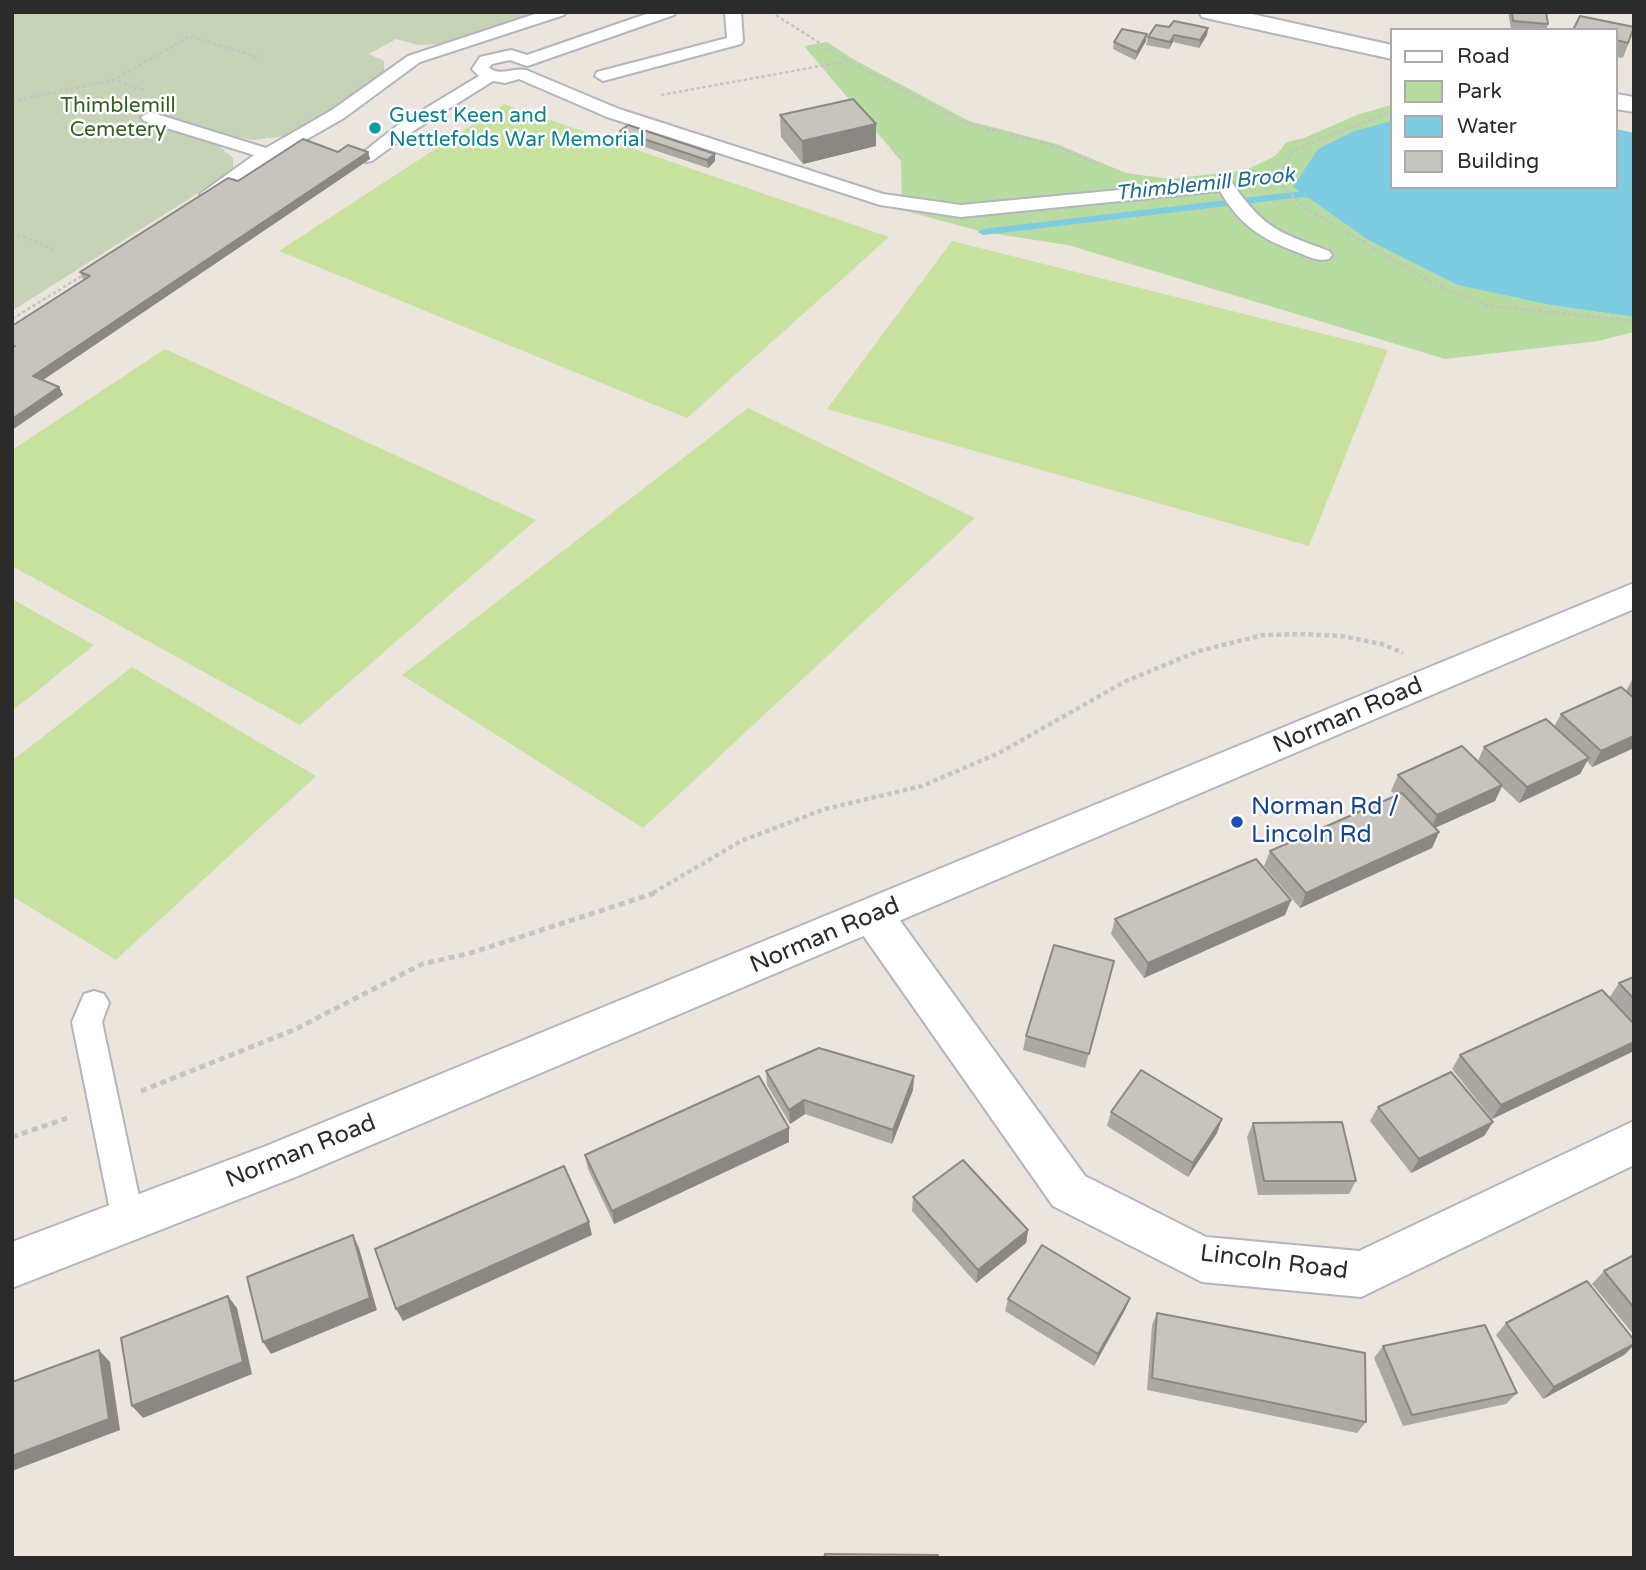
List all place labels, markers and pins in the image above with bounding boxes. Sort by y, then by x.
place label: Guest Keen and Nettlefolds War Memorial [389,103,645,153]
marker: Guest Keen and Nettlefolds War Memorial [367,120,383,136]
place label: Norman Rd / Lincoln Rd [1251,794,1399,850]
marker: Norman Rd / Lincoln Rd [1229,814,1245,830]

